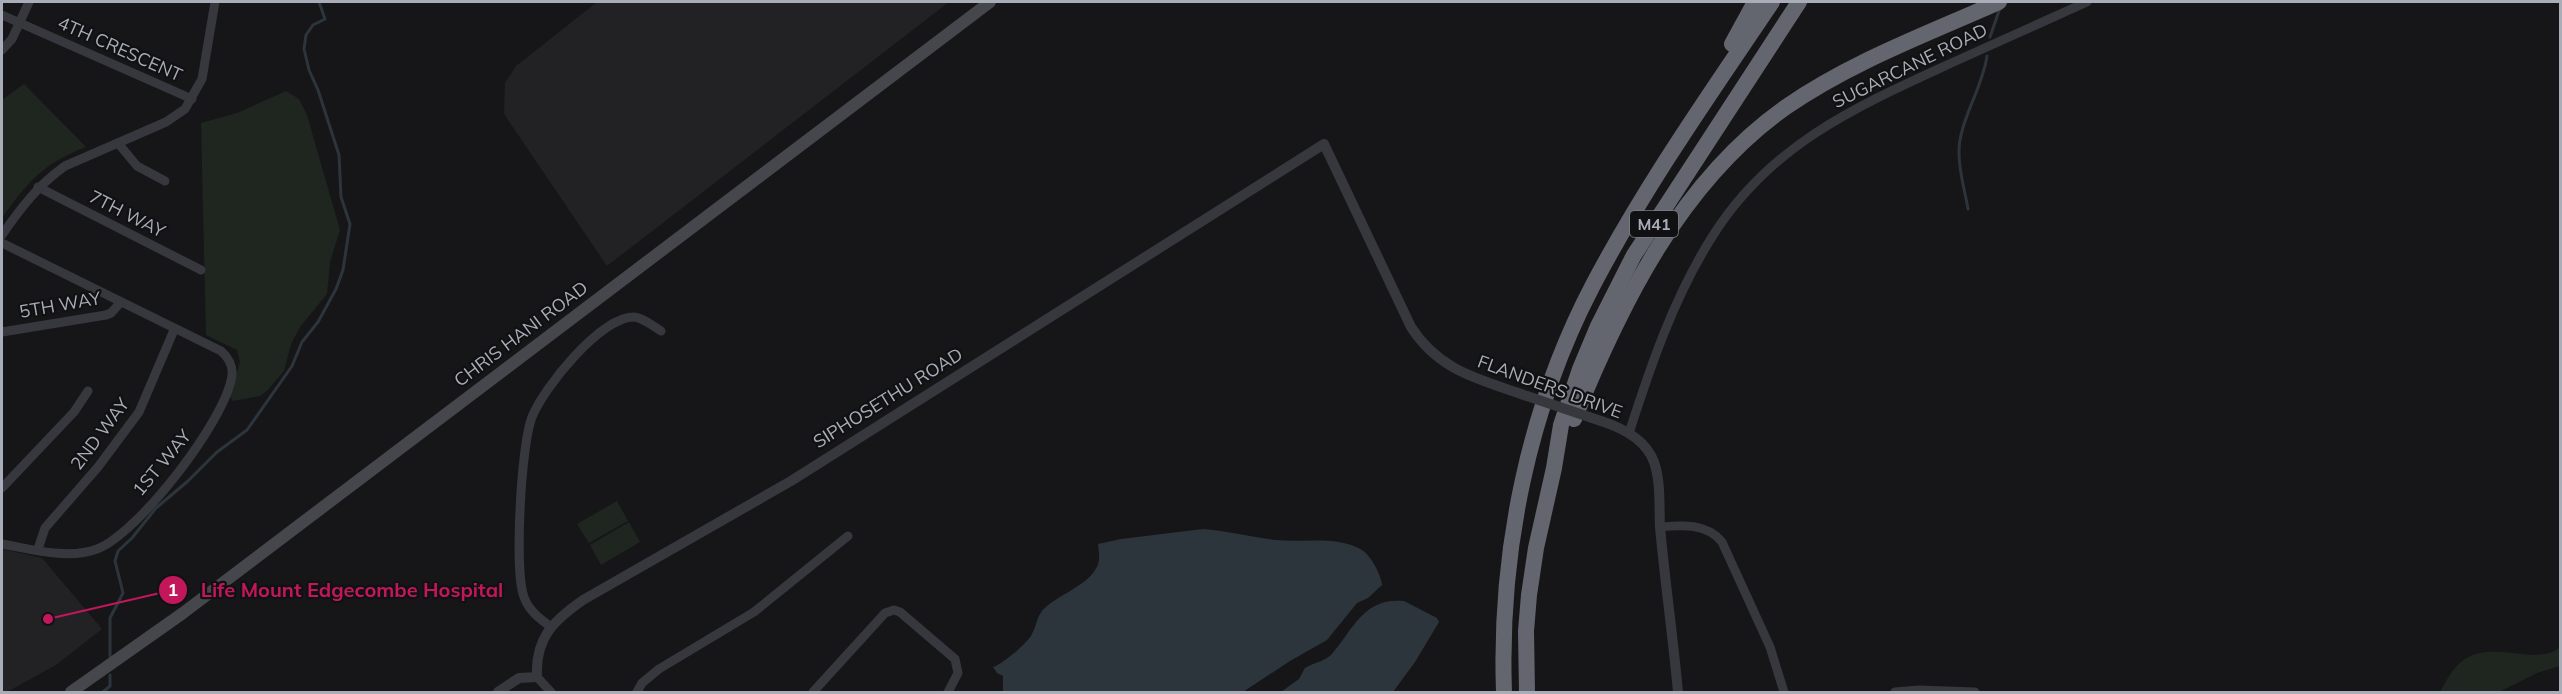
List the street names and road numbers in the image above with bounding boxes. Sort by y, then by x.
street label: 4TH CRESCENT [54,11,186,86]
street label: SUGARCANE ROAD [1828,18,1991,113]
street label: 7TH WAY [85,185,170,243]
road number: M41 [1630,211,1678,237]
street label: CHRIS HANI ROAD [449,276,592,391]
street label: 5TH WAY [17,286,103,323]
street label: SIPHOSETHU ROAD [809,342,967,453]
street label: FLANDERS DRIVE [1475,350,1626,423]
street label: 2ND WAY [65,392,135,474]
street label: 1ST WAY [127,424,197,500]

